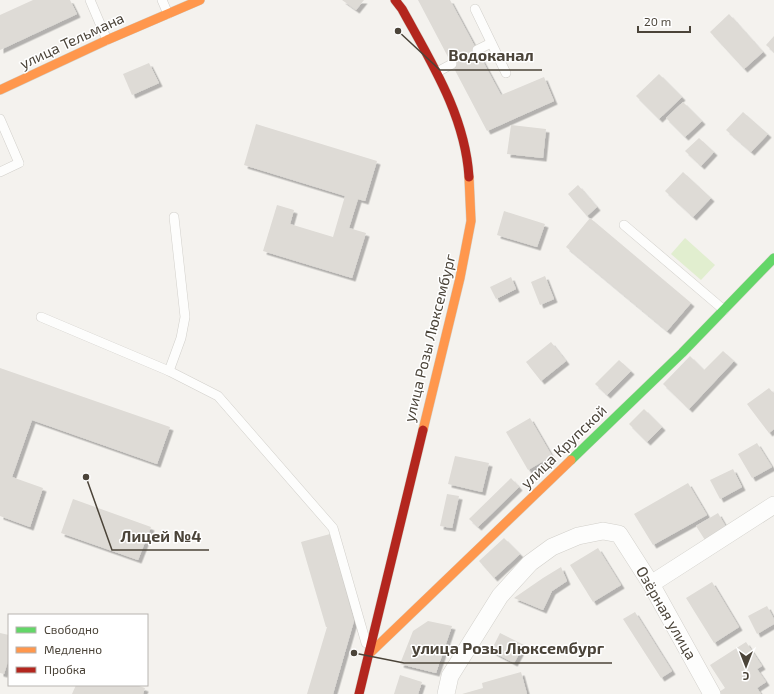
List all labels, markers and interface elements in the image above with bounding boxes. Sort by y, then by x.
street label: улица Тельмана [17,8,127,73]
scale bar [638,8,690,34]
text: 20 m [644,14,671,28]
callout: Водоканал [440,42,542,70]
text: Водоканал [448,45,534,64]
street label: улица Розы Люксембург [399,252,460,424]
street label: улица Крупской [517,401,611,492]
callout: Лицей №4 [112,522,209,550]
text: Лицей №4 [121,526,201,545]
street label: Озёрная улица [632,563,701,663]
legend [8,614,148,686]
text: Свободно [44,622,99,636]
callout: улица Розы Люксембург [404,635,612,663]
text: улица Розы Люксембург [412,638,605,657]
text: Медленно [44,642,102,656]
north arrow [726,646,766,686]
text: Пробка [44,662,86,676]
text: С [742,670,749,683]

